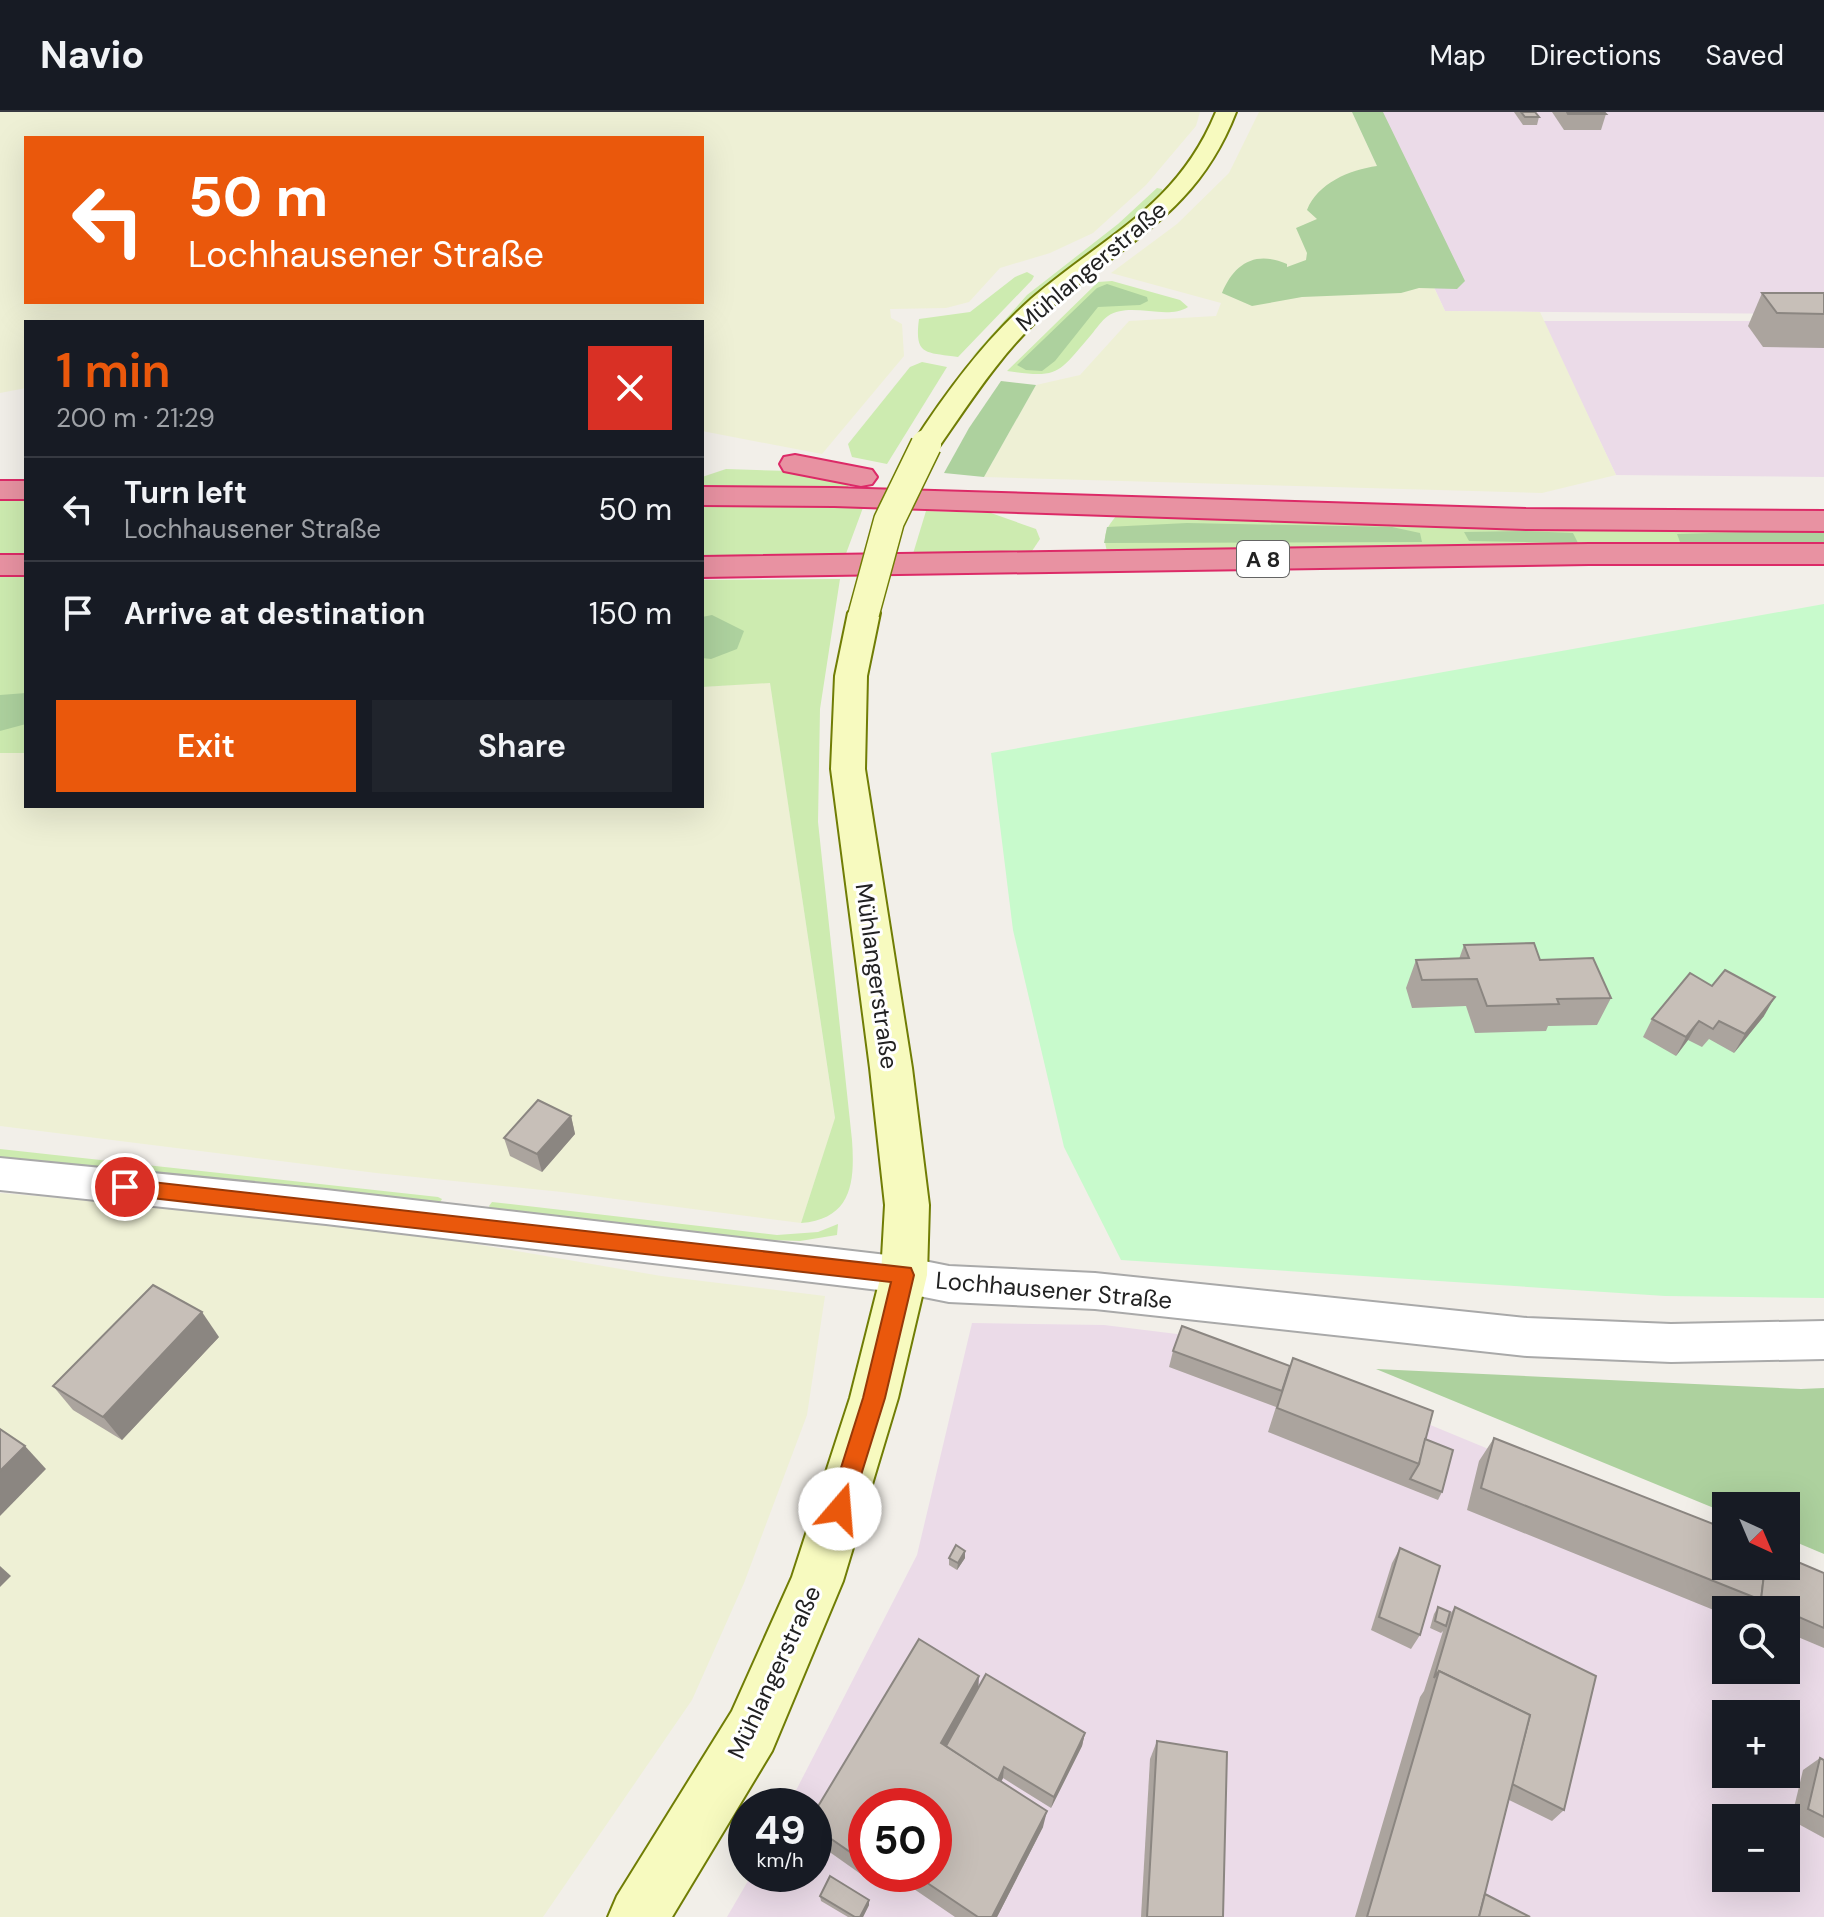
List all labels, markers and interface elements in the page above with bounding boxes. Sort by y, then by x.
text: Navio [40,30,144,80]
text: Map [1429,37,1486,74]
text: Directions [1530,37,1662,74]
text: Saved [1706,37,1784,74]
text: 50 m [188,160,328,233]
icon: left [56,168,160,272]
street label: Mühlangerstraße [1009,194,1173,338]
text: Lochhausener Straße [188,231,544,278]
text: 1 min [56,339,171,402]
button: close [588,346,672,430]
text: 200 m · 21:29 [56,401,215,435]
text: Turn left [124,473,247,512]
icon: left [56,487,100,531]
text: 50 m [598,490,672,529]
text: Lochhausener Straße [124,512,381,546]
road number: A 8 [1237,541,1289,577]
icon: arrive [56,591,100,635]
text: Arrive at destination [124,594,425,633]
text: 150 m [589,594,672,633]
button: Exit [56,700,356,792]
button: Share [372,700,672,792]
street label: Mühlangerstraße [849,881,905,1071]
pin [91,1153,159,1221]
icon: arrive [103,1165,147,1209]
street label: Lochhausener Straße [934,1264,1174,1316]
position arrow [798,1467,882,1551]
north arrow [1712,1492,1800,1580]
map controls [1712,1492,1800,1892]
street label: Mühlangerstraße [720,1581,828,1763]
button: search [1712,1596,1800,1684]
button: + [1712,1700,1800,1788]
speed limit sign: 50 [848,1788,952,1892]
text: 49 [754,1804,806,1856]
button: − [1712,1804,1800,1892]
text: km/h [756,1847,804,1873]

